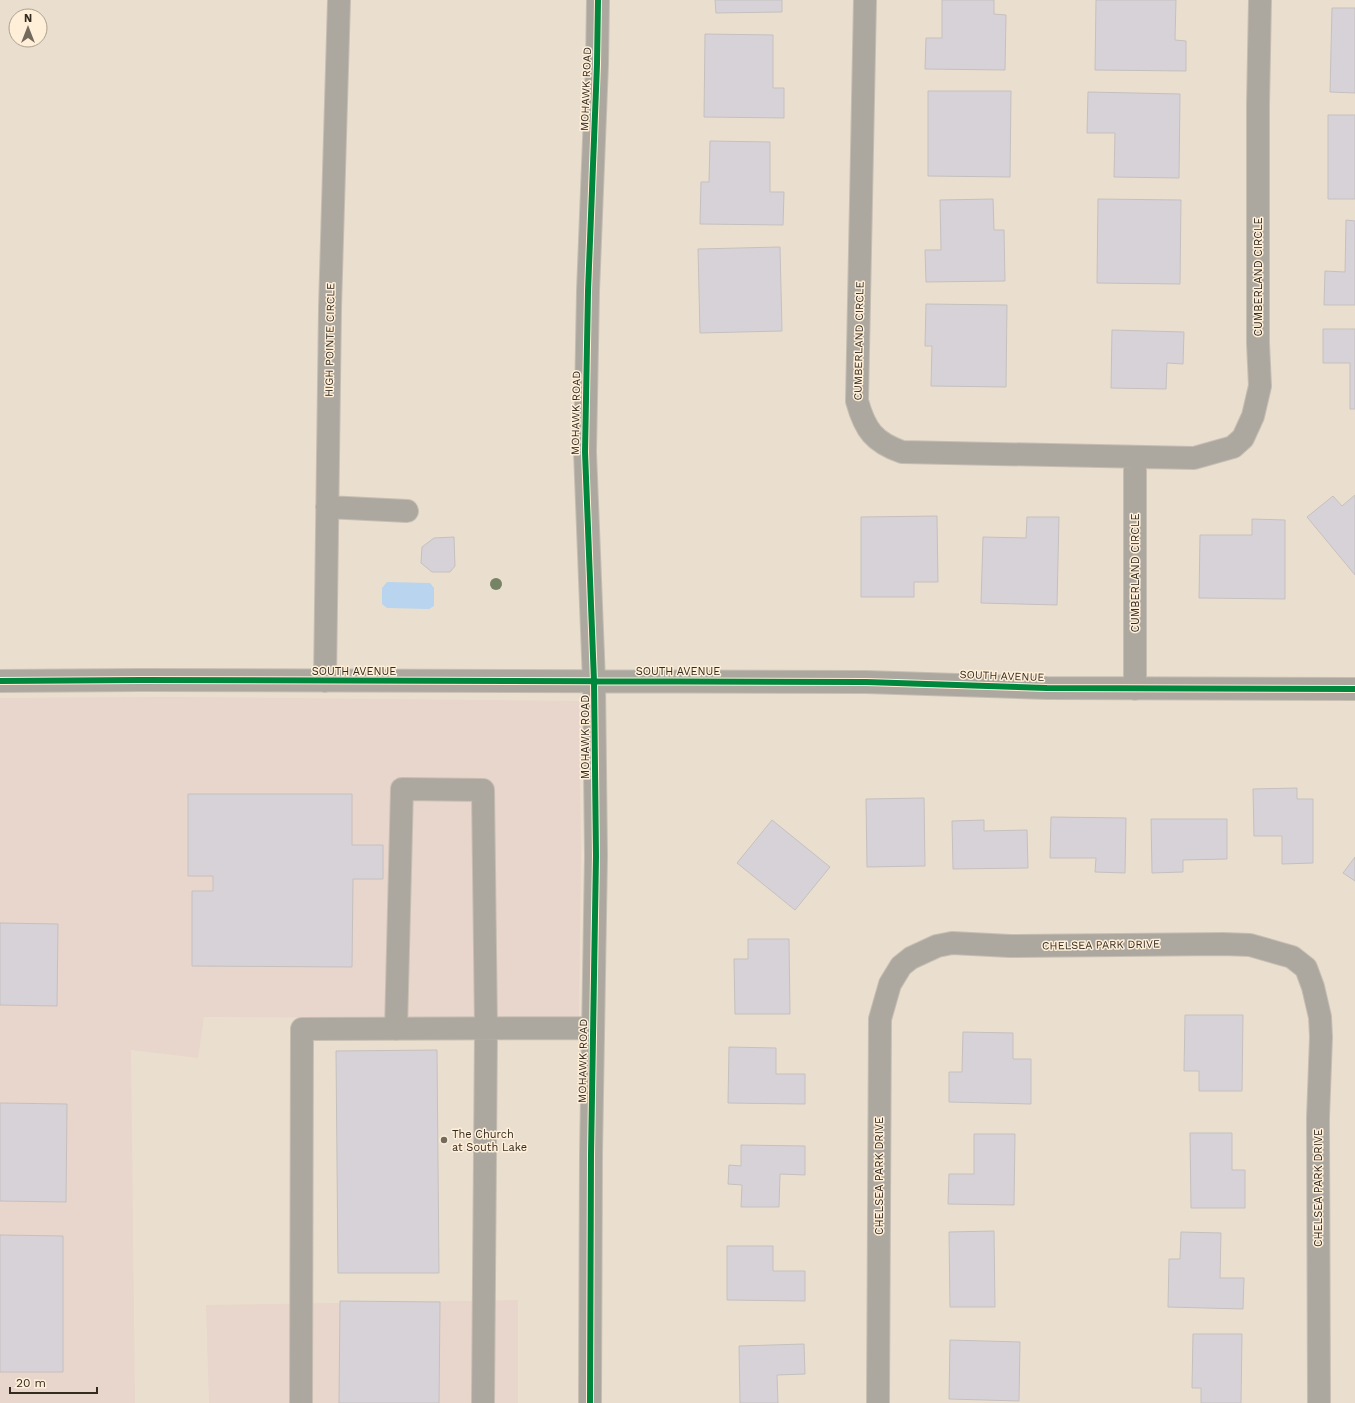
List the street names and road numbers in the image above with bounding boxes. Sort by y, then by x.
street label: MOHAWK ROAD [578,47,594,131]
street label: CUMBERLAND CIRCLE [1252,217,1265,337]
street label: CUMBERLAND CIRCLE [851,281,867,401]
street label: HIGH POINTE CIRCLE [323,283,337,397]
street label: MOHAWK ROAD [569,371,583,455]
street label: CUMBERLAND CIRCLE [1129,513,1142,633]
street label: SOUTH AVENUE [312,665,396,678]
street label: SOUTH AVENUE [636,665,720,678]
street label: SOUTH AVENUE [959,668,1045,684]
street label: MOHAWK ROAD [579,695,592,779]
street label: CHELSEA PARK DRIVE [1042,937,1160,953]
street label: MOHAWK ROAD [576,1019,590,1103]
street label: CHELSEA PARK DRIVE [873,1117,886,1235]
street label: CHELSEA PARK DRIVE [1312,1129,1325,1247]

